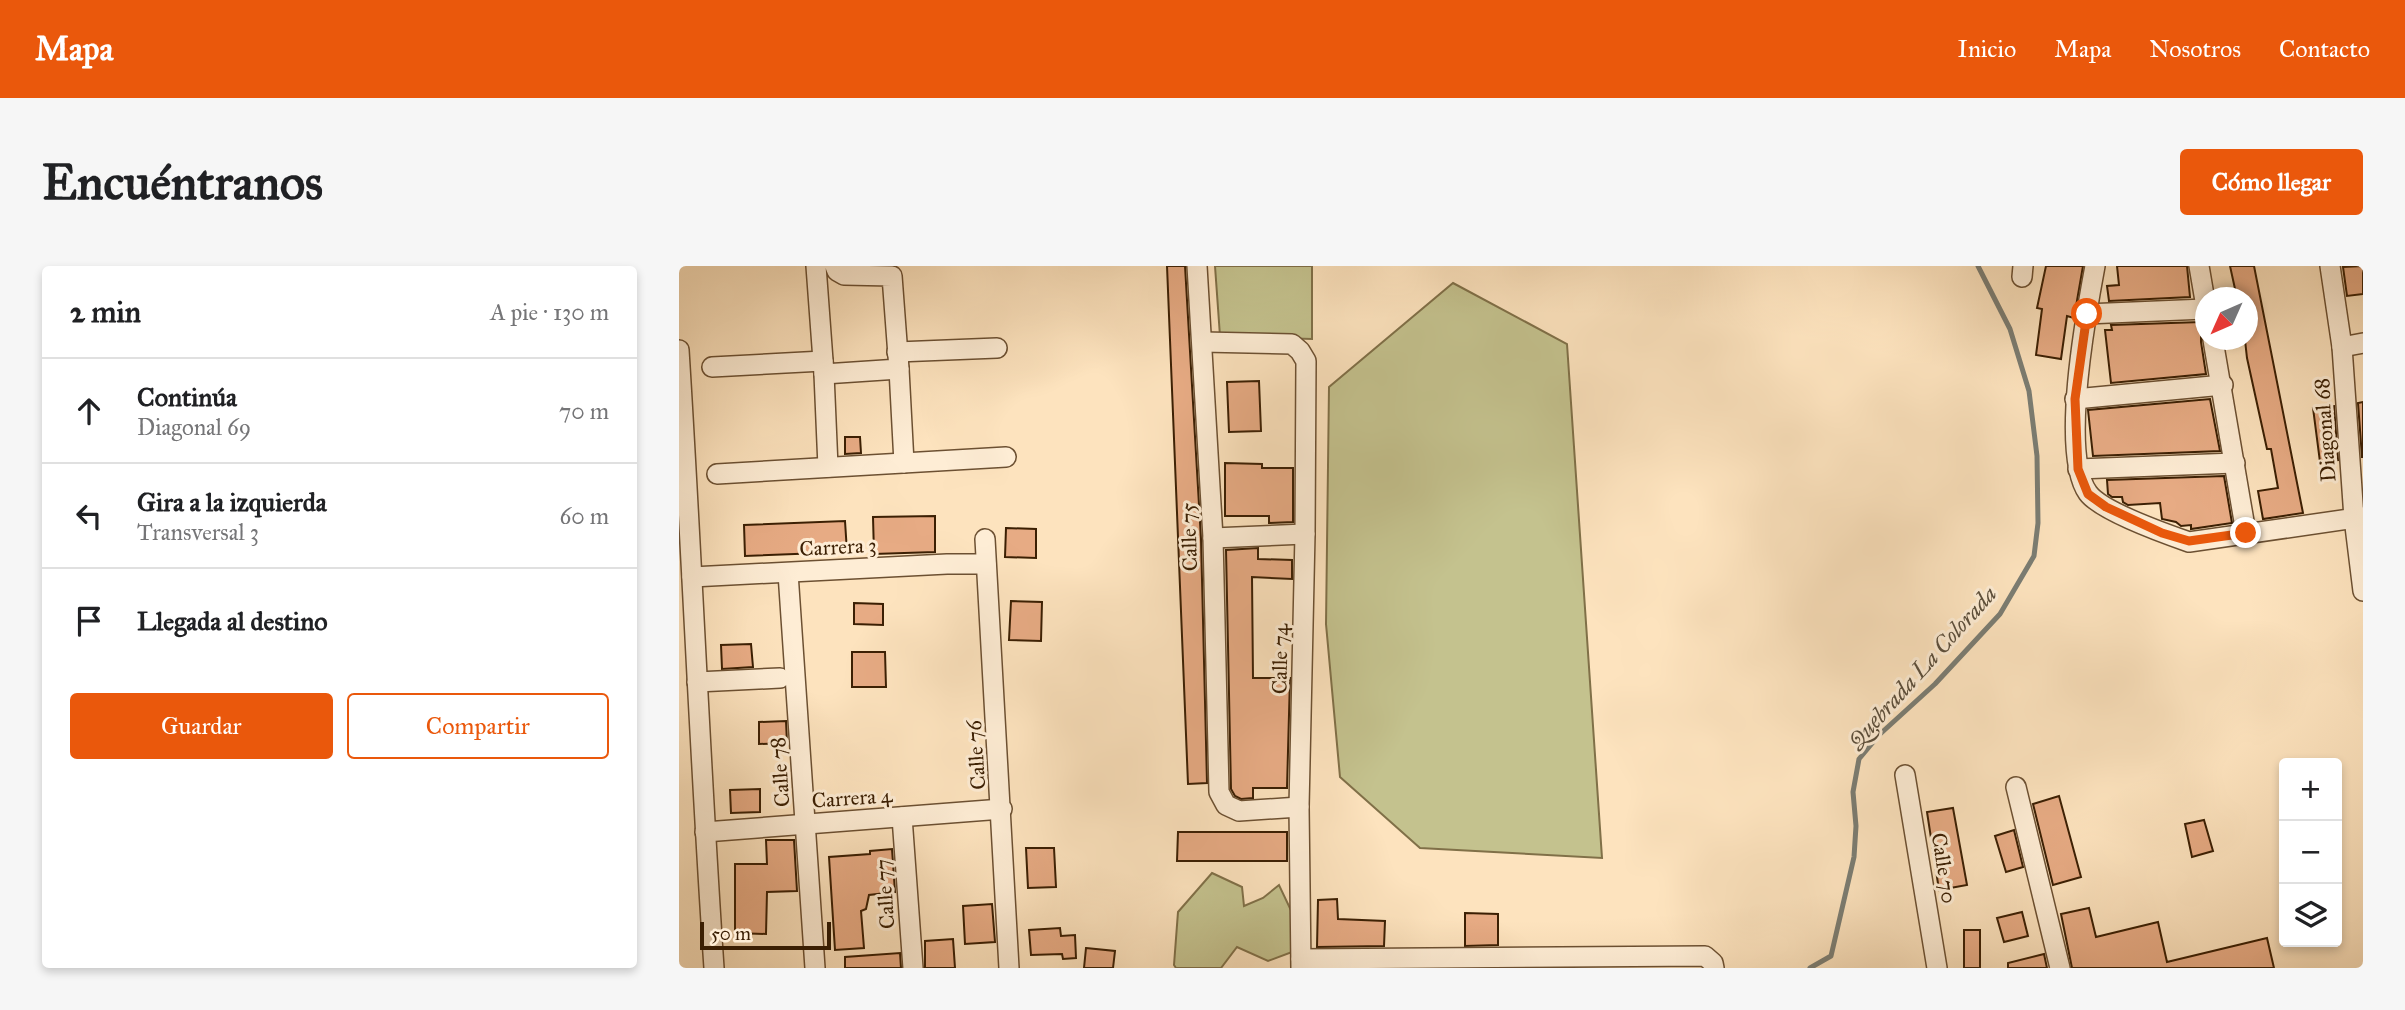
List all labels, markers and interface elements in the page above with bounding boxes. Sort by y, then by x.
text: Mapa [35,29,113,69]
text: Inicio [1958,34,2016,64]
text: Mapa [2054,34,2111,64]
text: Nosotros [2149,34,2241,64]
text: Contacto [2279,34,2370,64]
button: Cómo llegar [2180,149,2363,215]
text: Encuéntranos [42,153,323,212]
north arrow [2195,287,2258,350]
text: 2 min [70,294,141,330]
text: A pie · 130 m [490,298,609,326]
route start [2071,298,2102,329]
street label: Diagonal 68 [2308,377,2342,483]
text: Continúa [137,381,237,413]
icon: ahead [70,392,108,430]
text: 70 m [559,397,609,425]
text: Diagonal 69 [137,413,251,441]
text: Gira a la izquierda [137,486,327,518]
icon: left [70,497,108,535]
text: 60 m [560,502,609,530]
street label: Calle 75 [1175,502,1203,572]
route end [2230,517,2261,548]
text: Transversal 3 [137,518,259,546]
street label: Carrera 3 [799,532,877,562]
water label: Quebrada La Colorada [1841,580,2002,755]
icon: arrive [70,602,108,640]
text: Llegada al destino [137,605,328,637]
street label: Calle 74 [1266,622,1294,694]
button: Guardar [70,693,333,759]
button: Compartir [347,693,609,759]
street label: Calle 76 [961,718,991,791]
street label: Calle 78 [765,736,795,808]
map controls [2279,758,2342,947]
button: + [2279,758,2342,821]
street label: Carrera 4 [811,782,894,814]
button: − [2279,821,2342,884]
street label: Calle 70 [1926,831,1962,905]
street label: Calle 77 [870,858,900,930]
button: layers [2279,884,2342,947]
scale bar [700,919,831,951]
text: 50 m [711,922,751,945]

